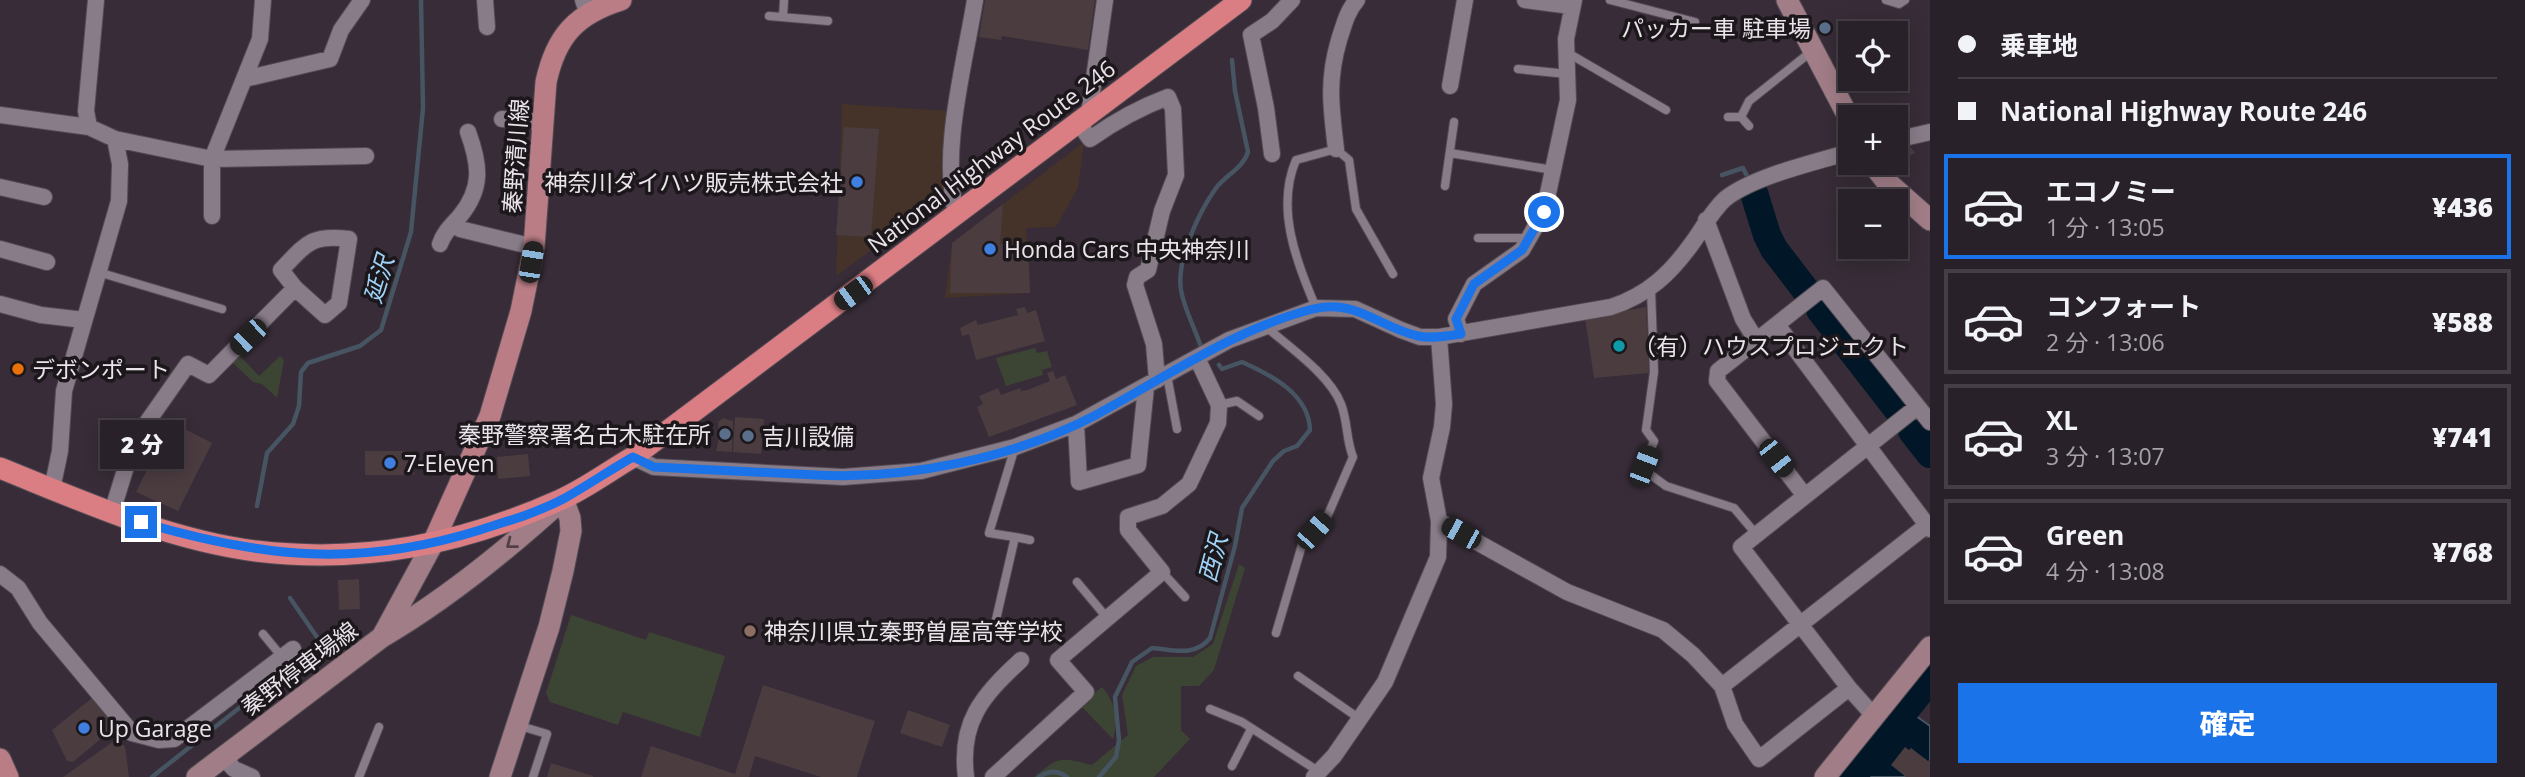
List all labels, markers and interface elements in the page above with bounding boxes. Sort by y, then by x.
place label: パッカー車 駐車場 [1621,12,1811,44]
marker: パッカー車 駐車場 [1817,20,1833,36]
map controls [1838,21,1908,259]
button: locate [1838,21,1908,91]
text: 乗車地 [2000,27,2078,63]
street label: National Highway Route 246 [860,52,1122,260]
text: National Highway Route 246 [2000,93,2367,129]
street label: 秦野清川線 [495,98,535,214]
button: + [1838,105,1908,175]
place label: 神奈川ダイハツ販売株式会社 [544,166,843,198]
text: エコノミー [2046,173,2176,209]
marker: 神奈川ダイハツ販売株式会社 [849,174,865,190]
icon: car [1962,175,2025,238]
button: − [1838,189,1908,259]
text: ¥436 [2432,189,2493,225]
route start [1528,196,1560,228]
text: 1 分 · 13:05 [2046,211,2165,243]
place label: Honda Cars 中央神奈川 [1004,233,1250,265]
car [518,240,545,284]
marker: Honda Cars 中央神奈川 [982,241,998,257]
water label: 延沢 [355,248,402,307]
car [830,272,877,314]
text: コンフォート [2046,288,2201,324]
icon: car [1962,290,2025,353]
text: ¥588 [2432,304,2493,340]
car [226,315,271,359]
text: 2 分 · 13:06 [2046,326,2165,358]
place label: （有）ハウスプロジェクト [1633,330,1909,362]
marker: （有）ハウスプロジェクト [1611,338,1627,354]
place label: デボンポート [32,353,170,385]
marker: デボンポート [10,361,26,377]
text: XL [2046,402,2078,438]
icon: car [1962,405,2025,468]
place label: 秦野警察署名古木駐在所 [458,418,711,450]
text: ¥741 [2432,419,2493,455]
callout: 2 分 [99,420,183,470]
place label: 吉川設備 [762,420,854,452]
marker: 秦野警察署名古木駐在所 [717,426,733,442]
text: 2 分 [121,428,163,460]
marker: 吉川設備 [740,428,756,444]
car [1755,435,1798,481]
text: 3 分 · 13:07 [2046,440,2165,472]
car [1627,443,1662,489]
place label: 7-Eleven [404,447,495,479]
marker: 7-Eleven [382,455,398,471]
route end [125,506,157,538]
car [1293,508,1336,554]
car [1438,514,1485,552]
text: Green [2046,517,2124,553]
icon: car [1962,520,2025,583]
water label: 西沢 [1190,528,1235,585]
text: ¥768 [2432,534,2493,570]
one-way arrow [506,535,518,548]
text: 4 分 · 13:08 [2046,555,2165,587]
street label: 秦野停車場線 [234,614,364,722]
place label: 神奈川県立秦野曽屋高等学校 [764,615,1063,647]
marker: 神奈川県立秦野曽屋高等学校 [742,623,758,639]
button: 確定 [1958,683,2497,763]
place label: Up Garage [98,712,212,744]
marker: Up Garage [76,720,92,736]

